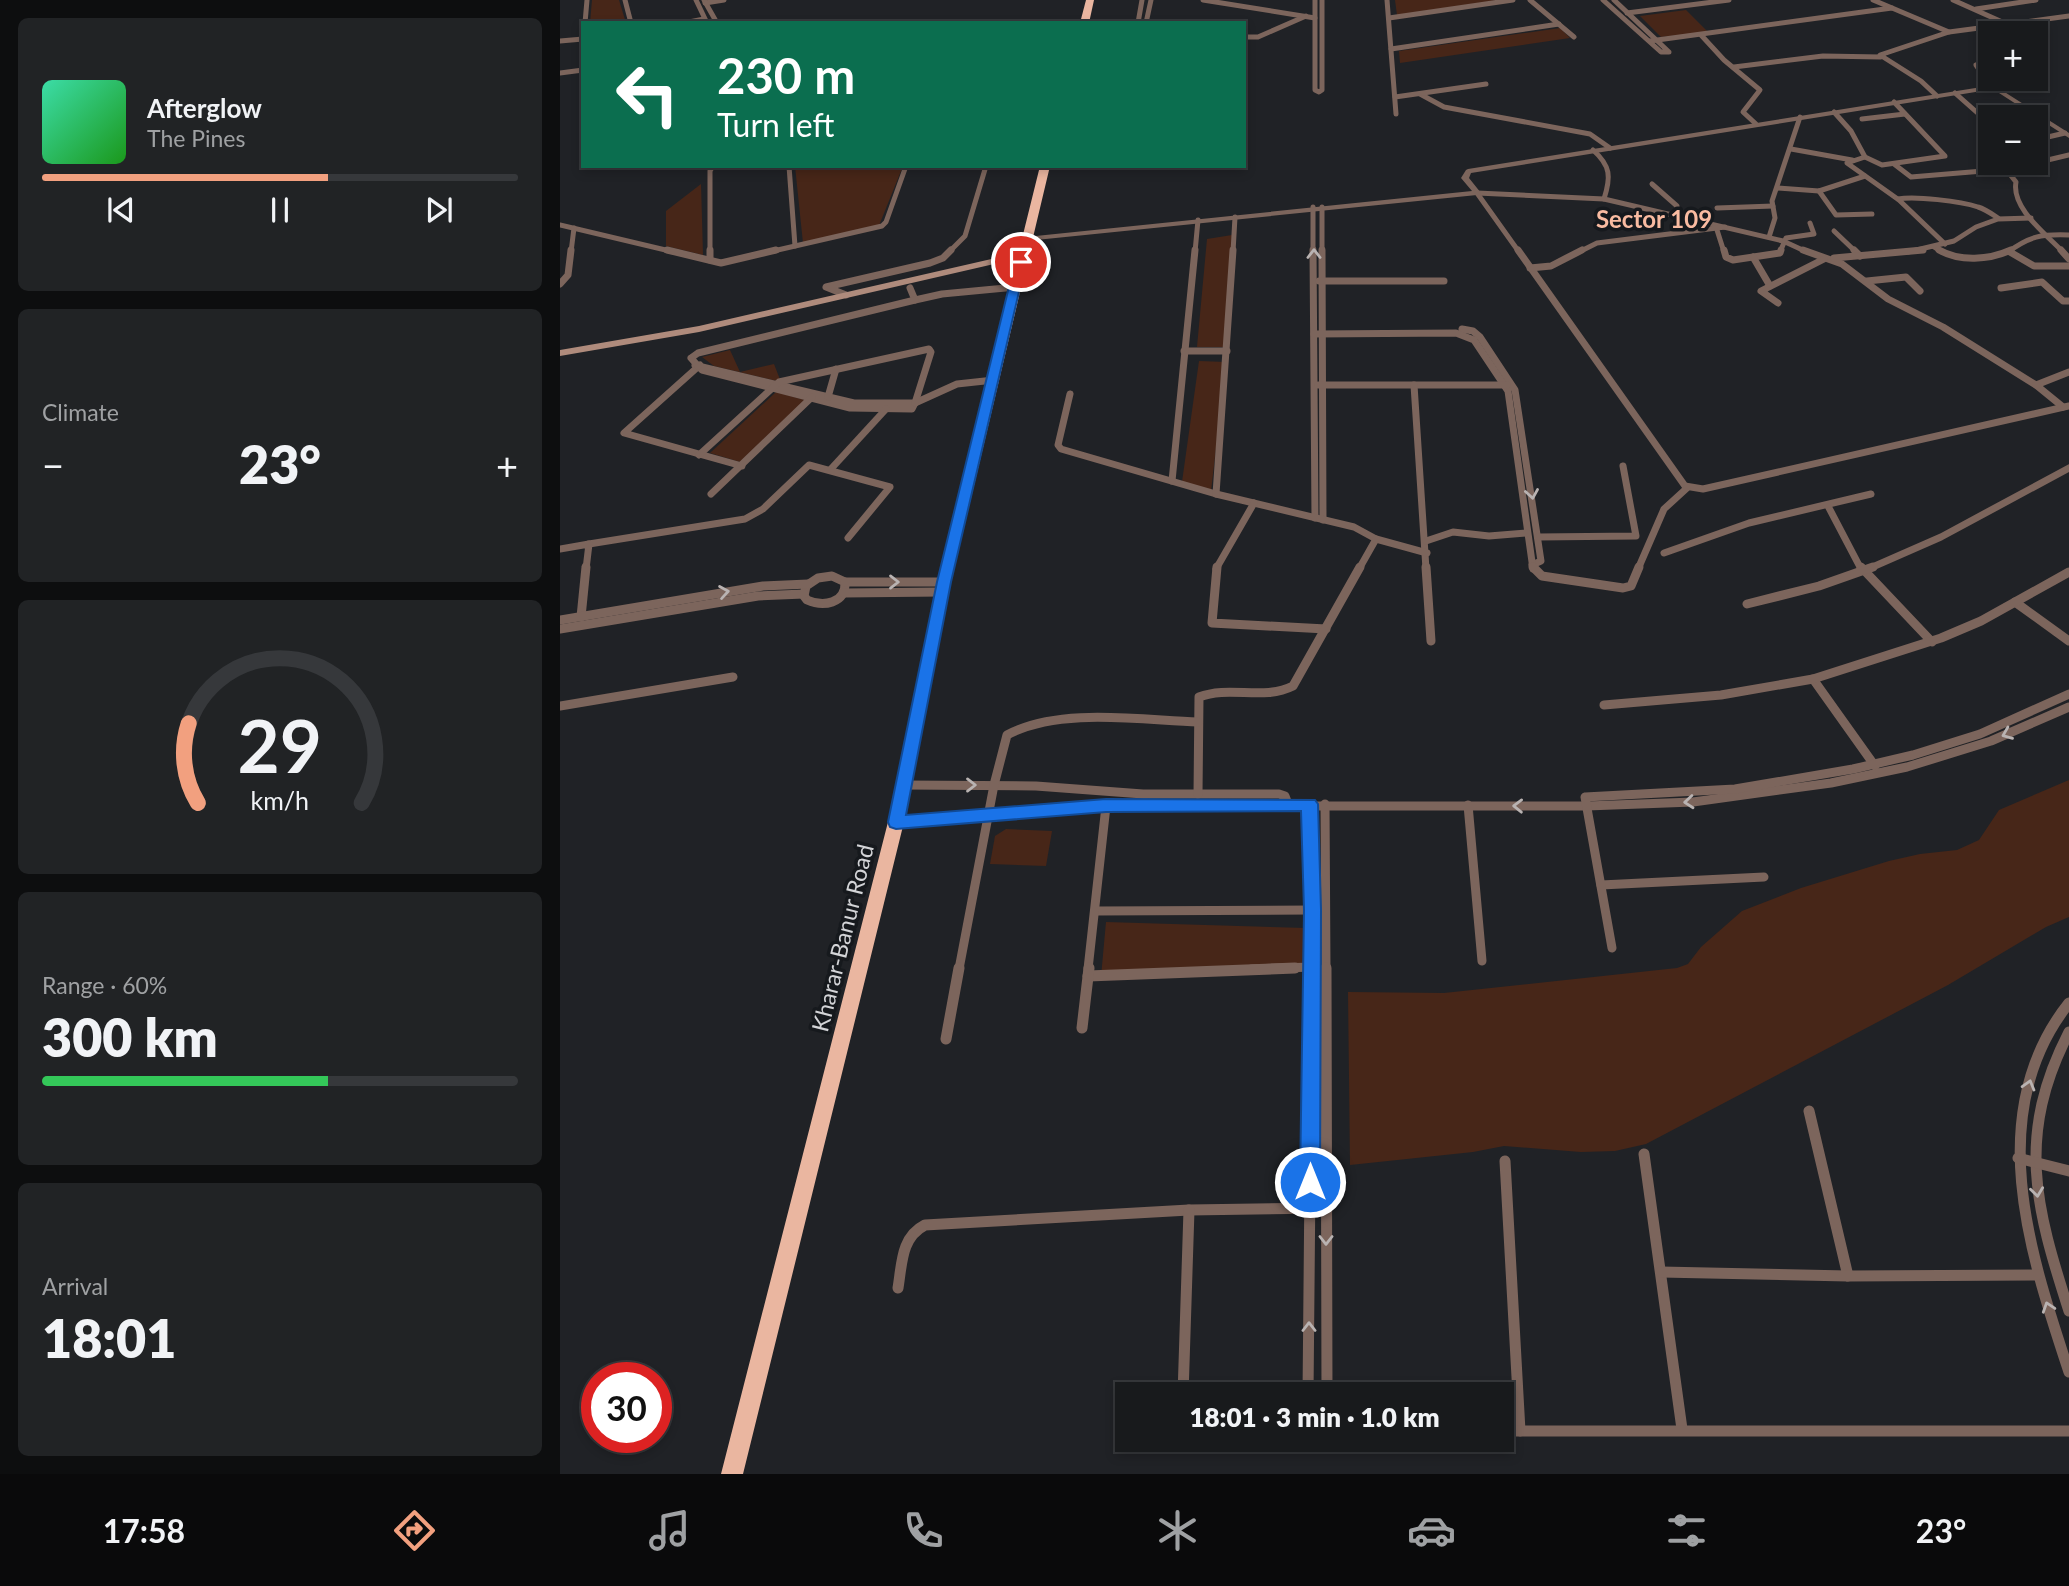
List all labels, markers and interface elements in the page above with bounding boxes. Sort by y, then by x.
map controls [1978,21,2048,175]
button: + [1978,21,2048,91]
text: 230 m [717,46,855,104]
icon: left [602,49,693,140]
text: Afterglow [147,92,262,124]
text: Turn left [717,105,834,144]
button: − [1978,105,2048,175]
text: The Pines [147,124,245,152]
icon: previous [102,191,140,229]
icon: pause [261,191,299,229]
icon: next [420,191,458,229]
district label: Sector 109 [1596,204,1712,233]
pin [991,232,1051,292]
icon: arrive [1002,243,1040,281]
one-way arrow [1306,248,1322,258]
text: Climate [42,398,119,426]
text: 23° [239,433,321,495]
text: − [42,442,64,488]
text: + [496,442,518,488]
one-way arrow [1524,488,1539,500]
one-way arrow [890,574,900,590]
one-way arrow [718,585,730,600]
text: 29 [238,701,322,789]
one-way arrow [2001,726,2013,740]
one-way arrow [966,777,977,793]
text: km/h [251,785,309,815]
one-way arrow [1684,794,1695,809]
one-way arrow [1513,798,1523,814]
street label: Kharar-Banur Road [805,841,879,1034]
text: Range · 60% [42,971,167,999]
text: 300 km [42,1006,218,1068]
one-way arrow [2020,1079,2035,1091]
position arrow [1273,1145,1347,1219]
one-way arrow [2030,1186,2045,1198]
one-way arrow [1318,1235,1334,1246]
text: Arrival [42,1272,108,1300]
one-way arrow [2042,1302,2056,1314]
text: 18:01 [42,1307,176,1369]
one-way arrow [1301,1321,1317,1331]
speed limit sign: 30 [581,1362,672,1453]
text: 18:01 · 3 min · 1.0 km [1189,1401,1440,1433]
icon: directions [390,1506,439,1555]
icon: music [645,1506,694,1555]
icon: phone [899,1506,948,1555]
icon: climate [1153,1506,1202,1555]
icon: car [1407,1506,1456,1555]
icon: filters [1662,1506,1711,1555]
text: 17:58 [103,1511,185,1550]
text: 23° [1916,1511,1966,1550]

